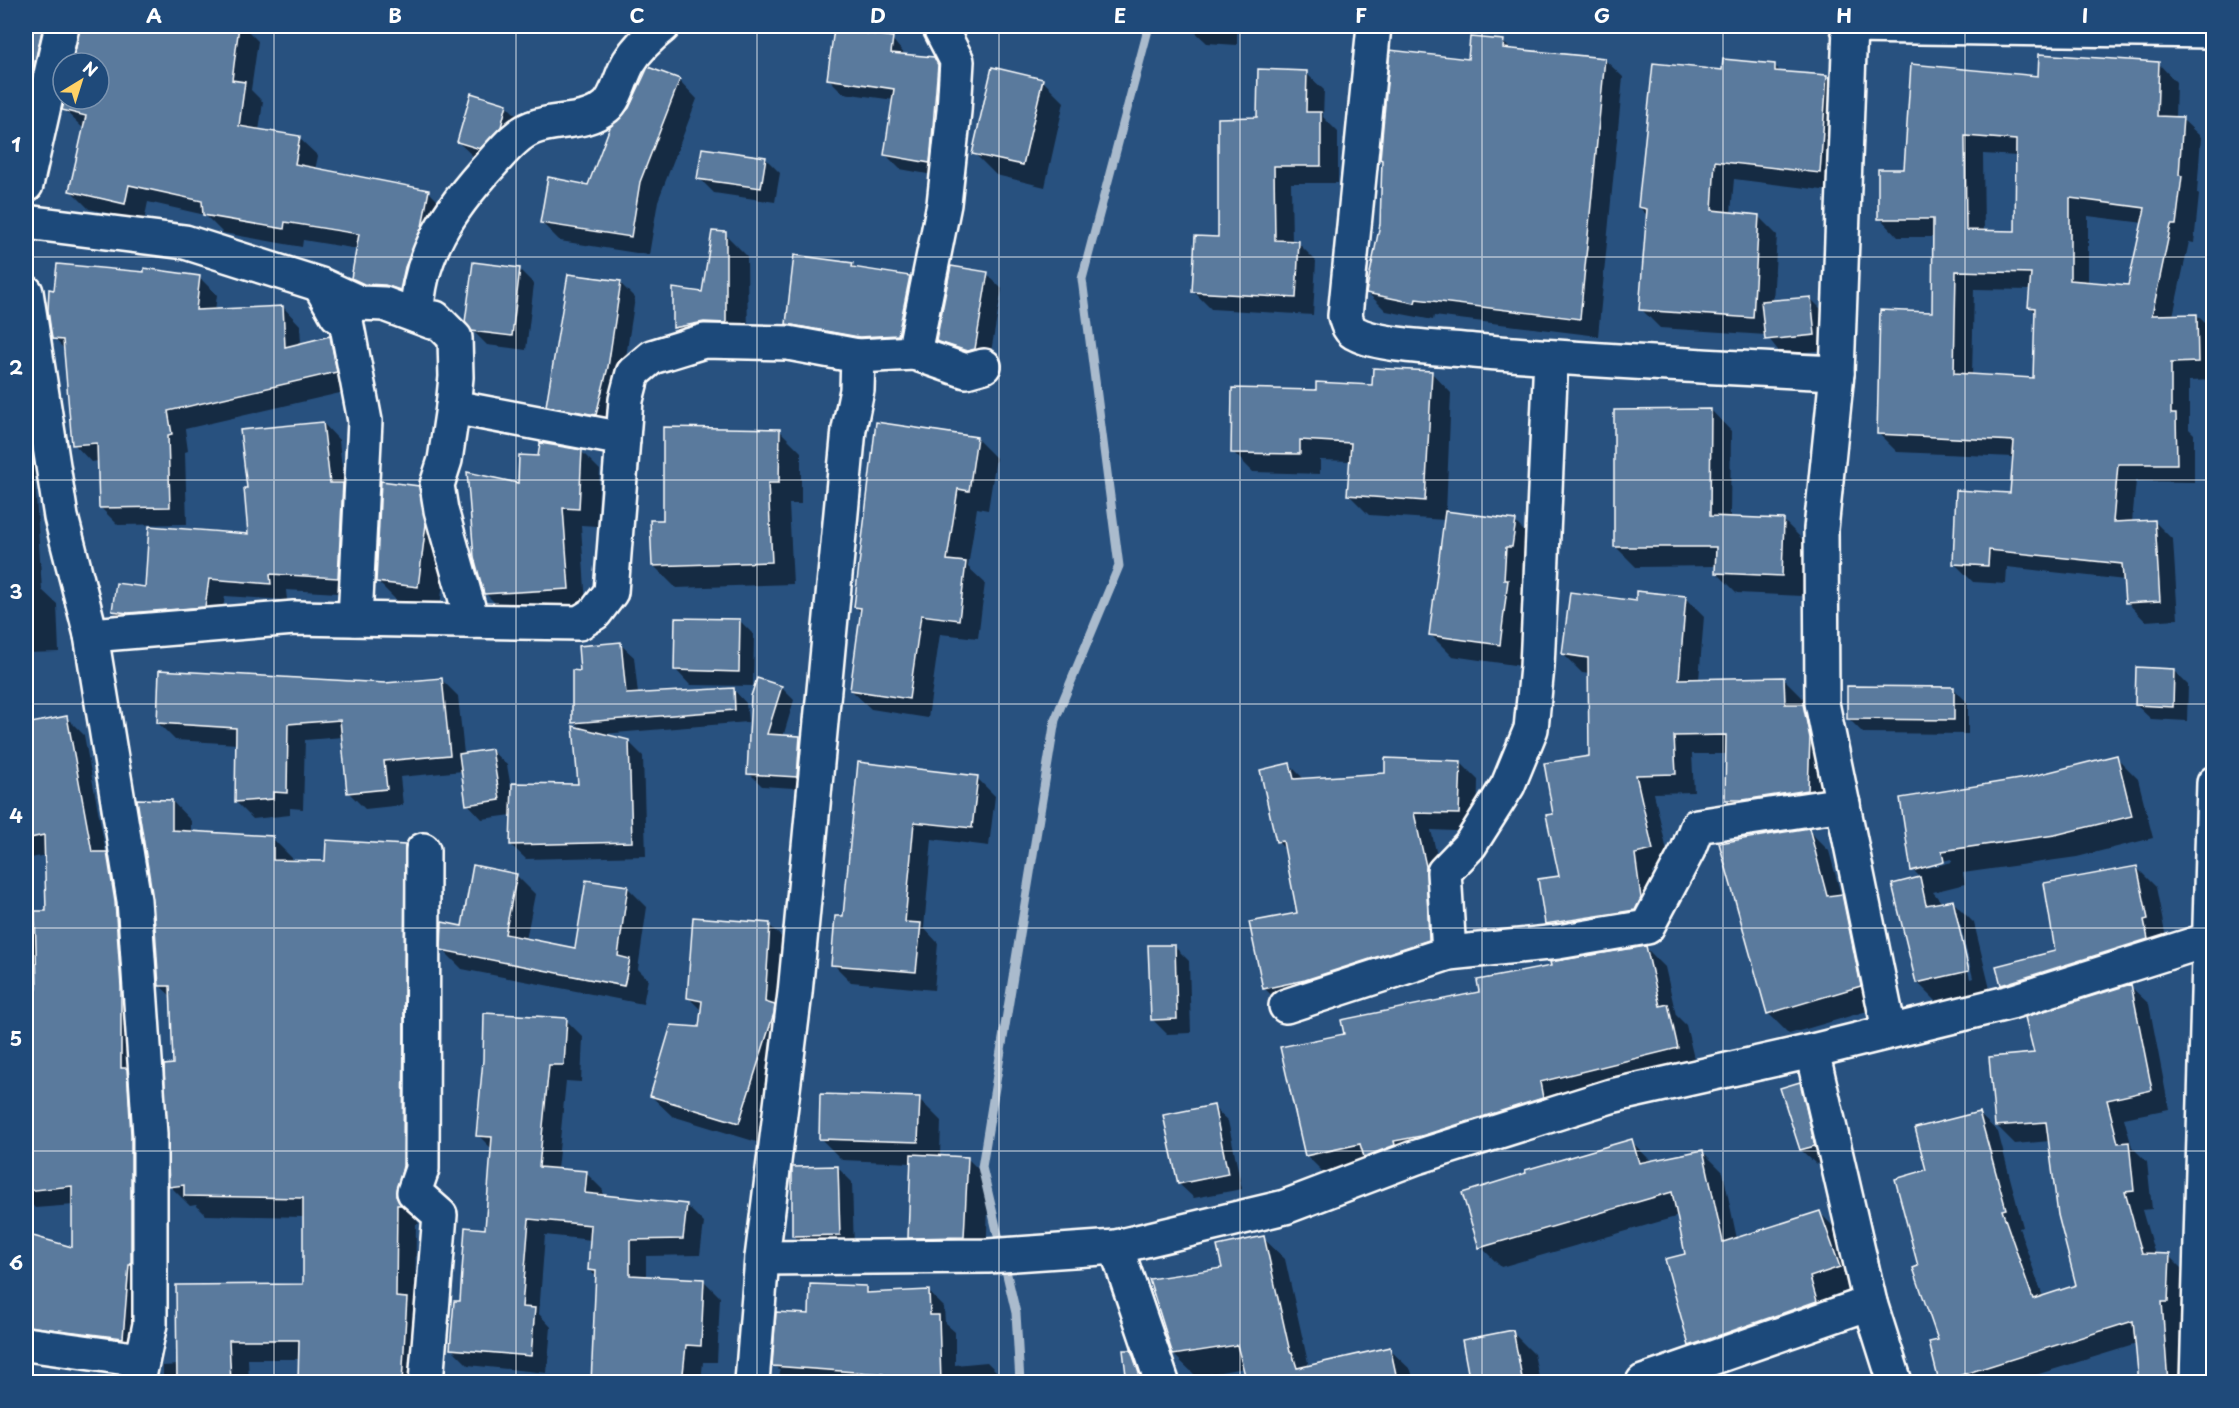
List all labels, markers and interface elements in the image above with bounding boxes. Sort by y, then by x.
text: A [146,0,162,30]
text: B [388,0,402,30]
text: C [629,0,645,30]
text: D [870,0,886,30]
text: E [1114,0,1126,30]
text: F [1355,0,1367,30]
text: G [1594,0,1610,30]
text: H [1836,0,1852,30]
text: I [2082,0,2088,30]
north arrow [51,51,111,111]
text: N [78,55,103,82]
text: 1 [11,129,21,159]
text: 2 [9,352,23,382]
text: 3 [9,576,23,606]
text: 4 [9,800,23,830]
text: 5 [10,1023,22,1053]
text: 6 [9,1247,23,1277]

